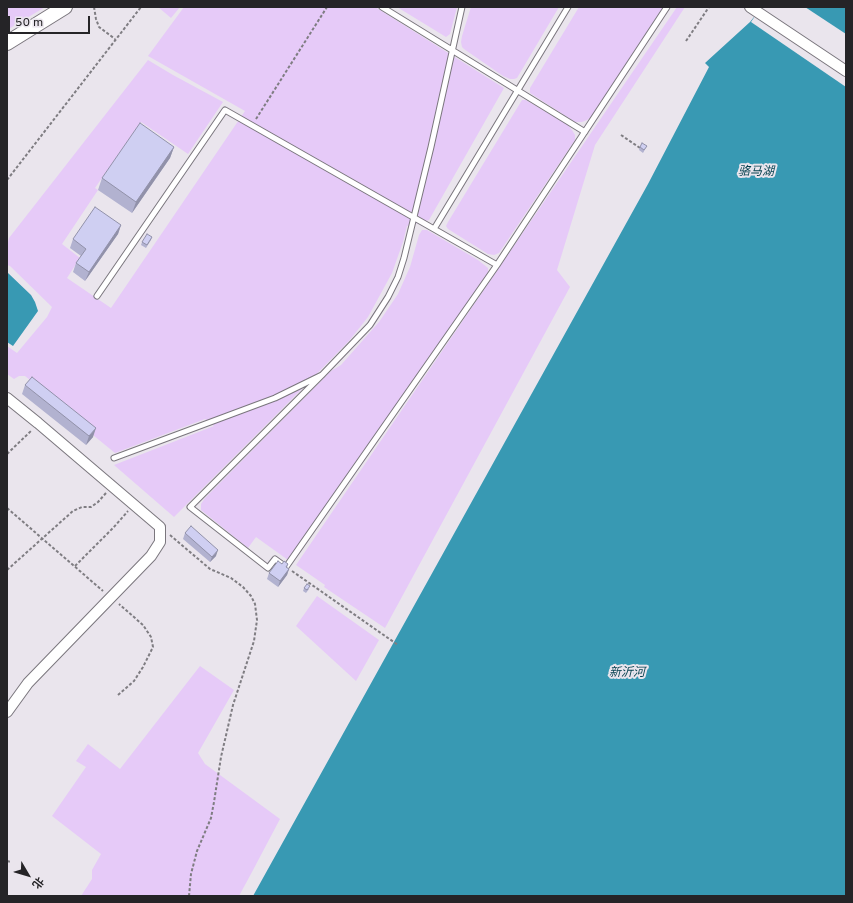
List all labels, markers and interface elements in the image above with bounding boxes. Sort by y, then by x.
scale bar [10,8,92,34]
text: 50 m [15,15,43,31]
water label: 骆马湖 [738,166,774,180]
water label: 新沂河 [609,667,645,681]
north arrow [8,855,48,895]
text: 北 [29,874,46,891]

